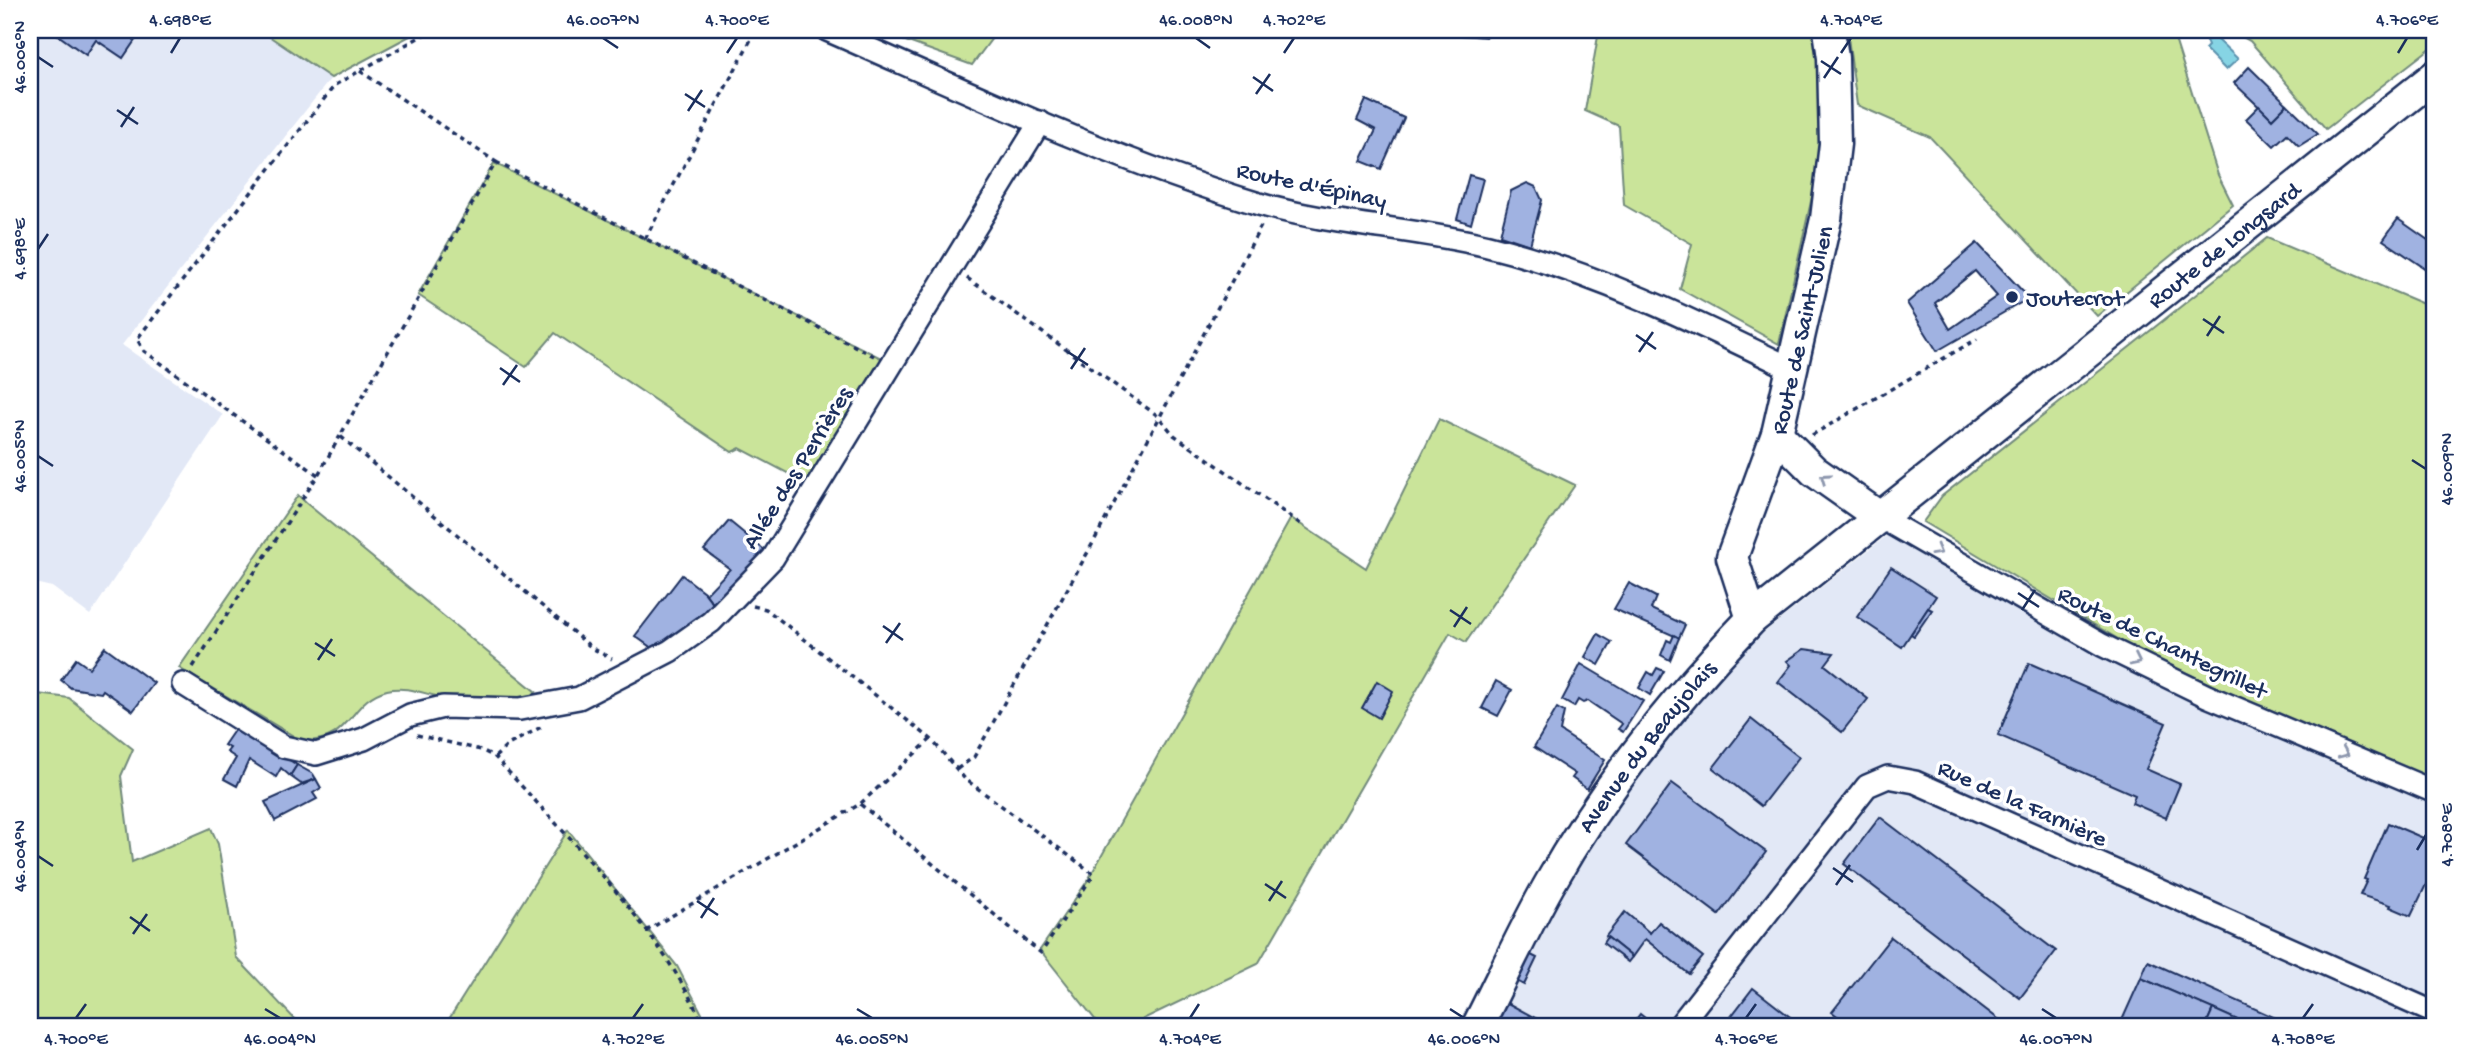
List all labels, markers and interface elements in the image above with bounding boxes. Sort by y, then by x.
text: 4.698°E [149,11,212,32]
text: 46.007°N [567,11,639,32]
text: 4.700°E [705,11,769,32]
text: 46.008°N [1159,11,1233,32]
text: 4.702°E [1263,11,1326,32]
text: 4.704°E [1820,11,1883,32]
text: 4.706°E [2376,11,2439,32]
text: 46.006°N [11,21,32,93]
street label: Route d'Épinay [1234,157,1389,218]
street label: Route de Longsard [2143,176,2309,317]
text: 4.698°E [11,217,32,280]
street label: Route de Saint-Julien [1766,223,1842,438]
place label: Joutecrot [2026,286,2126,315]
marker: Joutecrot [2004,289,2020,305]
street label: Allée des Perrières [737,381,861,555]
text: 46.005°N [11,419,32,493]
text: 46.009°N [2438,433,2459,505]
one-way arrow [1820,474,1833,486]
one-way arrow [1929,542,1942,555]
street label: Route de Chantegrillet [2052,581,2273,708]
one-way arrow [2129,653,2141,667]
street label: Avenue du Beaujolais [1573,655,1725,839]
one-way arrow [2337,745,2349,759]
street label: Rue de la Farnière [1932,755,2111,856]
text: 4.708°E [2438,803,2459,866]
text: 46.004°N [11,820,32,892]
text: 4.700°E [44,1030,108,1051]
text: 46.004°N [244,1030,316,1051]
text: 4.702°E [602,1030,665,1051]
text: 46.005°N [835,1030,909,1051]
text: 4.704°E [1159,1030,1222,1051]
text: 46.006°N [1428,1030,1500,1051]
text: 4.706°E [1715,1030,1778,1051]
text: 46.007°N [2020,1030,2092,1051]
text: 4.708°E [2272,1030,2335,1051]

